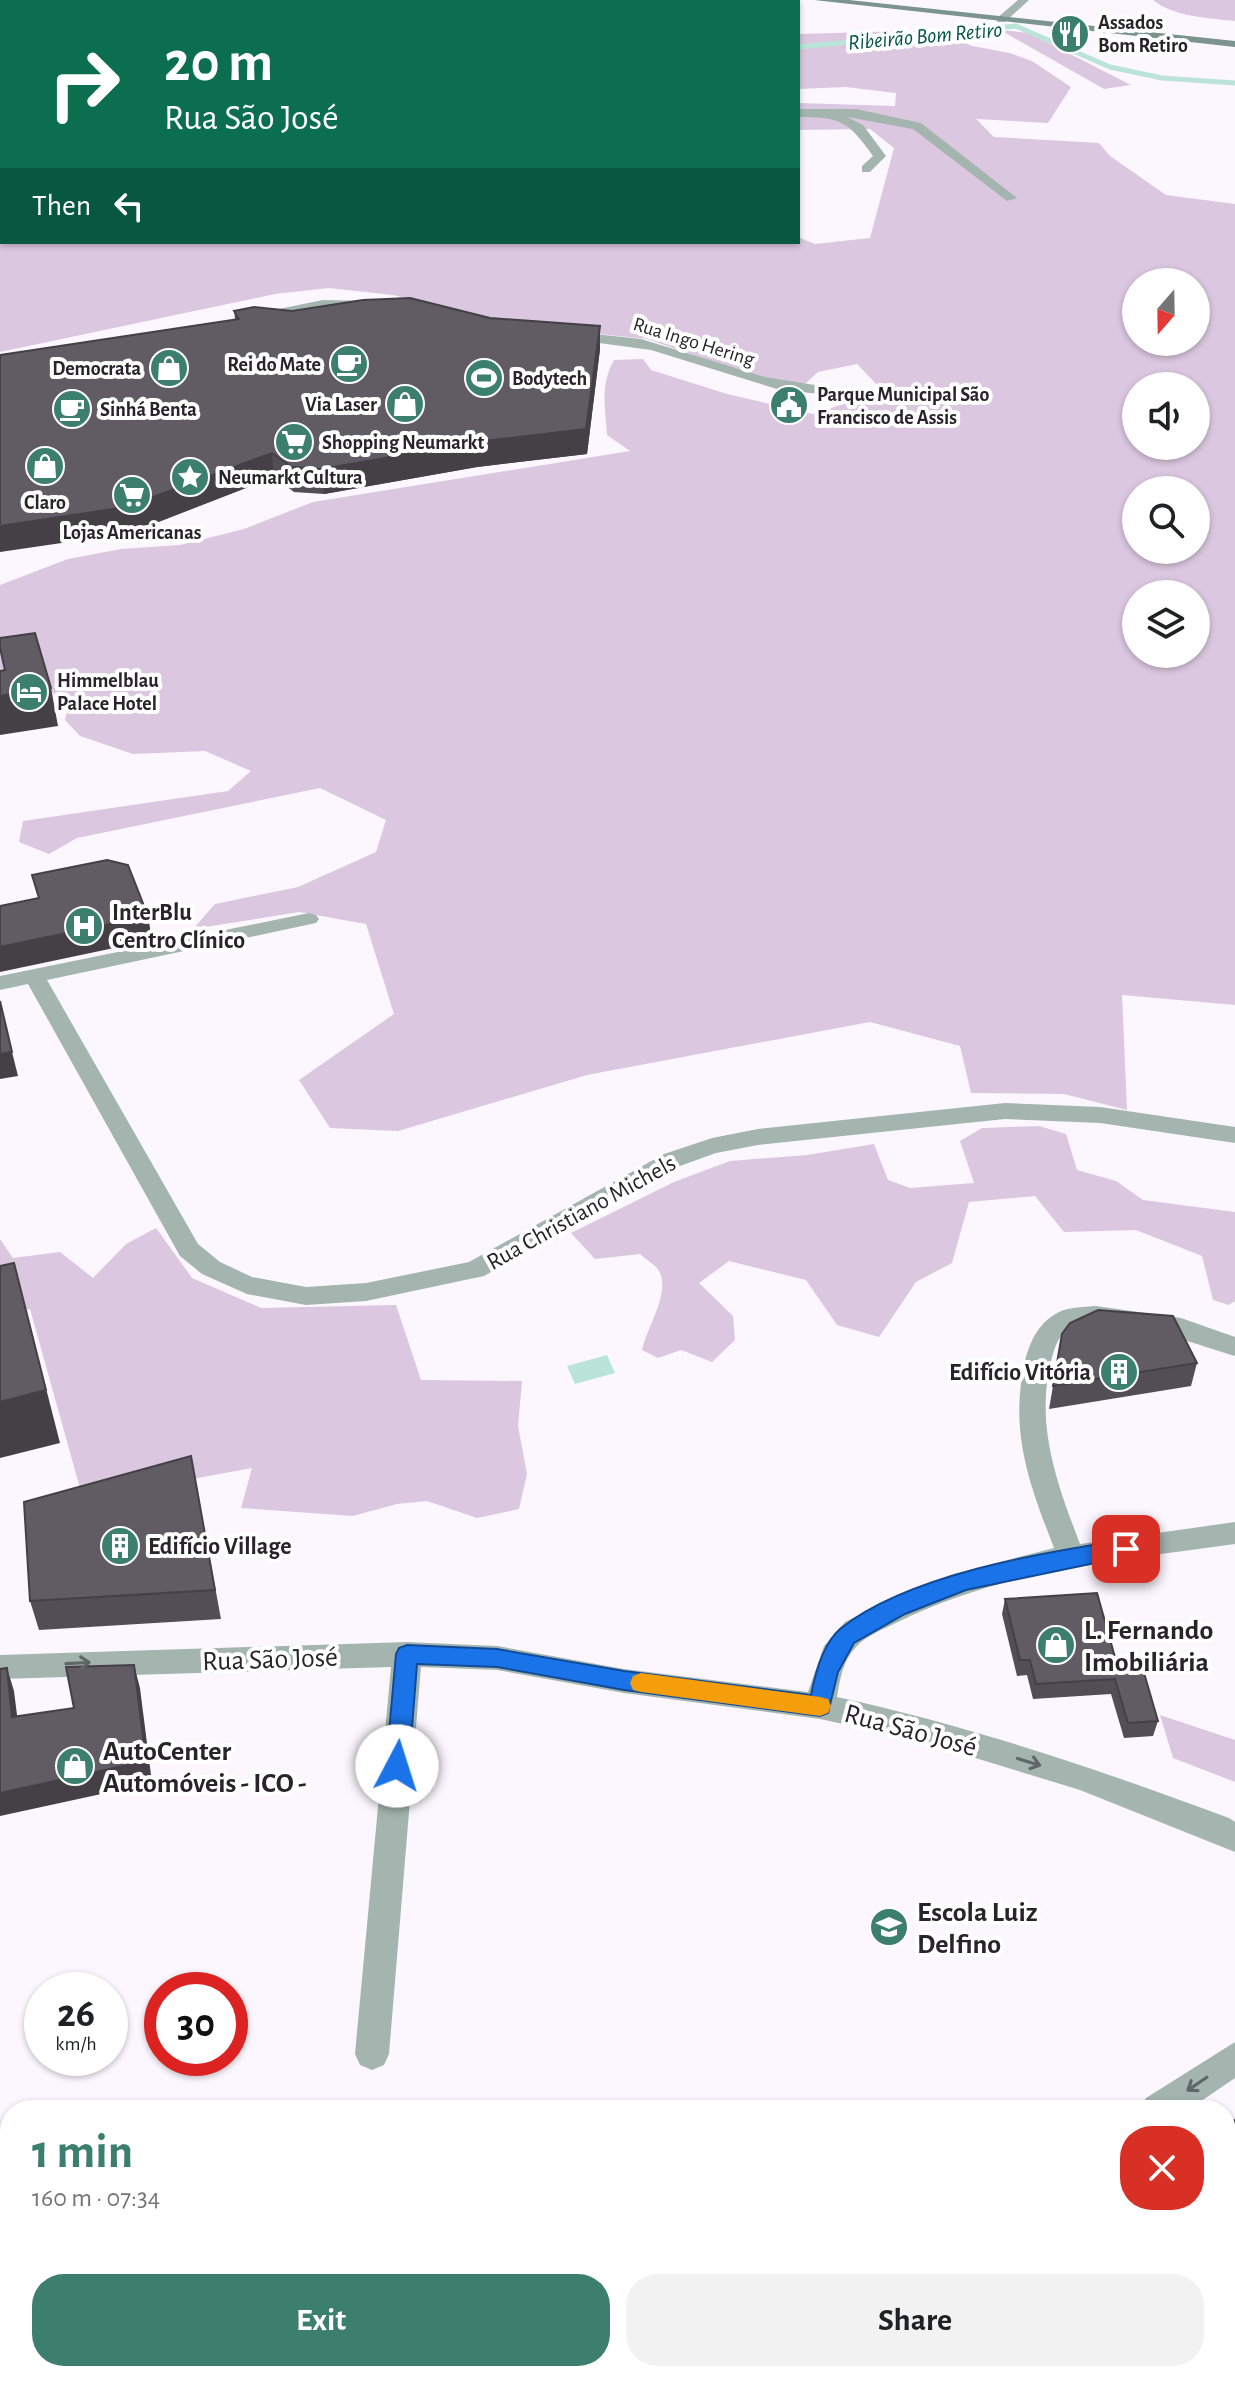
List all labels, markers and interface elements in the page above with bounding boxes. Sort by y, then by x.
restaurant icon: Assados Bom Retiro [1049,13,1091,55]
place label: Assados Bom Retiro [1098,13,1188,56]
water label: Ribeirão Bom Retiro [847,18,1003,54]
icon: right [32,32,136,136]
text: 20 m [164,35,273,91]
text: Rua São José [164,100,339,136]
icon: left [107,184,151,228]
text: Then [32,191,91,221]
north arrow [1122,268,1210,356]
map controls [1122,268,1210,668]
street label: Rua Ingo Hering [631,314,757,370]
cafe icon: Rei do Mate [328,343,370,385]
shop icon: Democrata [148,347,190,389]
place label: Rei do Mate [227,355,321,375]
sports icon: Bodytech [463,357,505,399]
place label: Democrata [52,359,141,379]
place label: Bodytech [512,369,587,389]
button: sound [1122,372,1210,460]
shop icon: Via Laser [384,383,426,425]
public building icon: Parque Municipal São Francisco de Assis [768,384,810,426]
place label: Parque Municipal São Francisco de Assis [817,385,989,428]
cafe icon: Sinhá Benta [51,388,93,430]
place label: Via Laser [305,395,377,415]
place label: Sinhá Benta [100,400,197,420]
supermarket icon: Shopping Neumarkt [273,421,315,463]
place label: Shopping Neumarkt [322,433,484,453]
shop icon: Claro [24,445,66,487]
place icon: Neumarkt Cultura [169,456,211,498]
place label: Neumarkt Cultura [218,468,363,488]
supermarket icon: Lojas Americanas [111,474,153,516]
button: search [1122,476,1210,564]
place label: Claro [24,493,66,513]
place label: Lojas Americanas [63,523,202,543]
button: layers [1122,580,1210,668]
hotel icon: Himmelblau Palace Hotel [8,671,50,713]
place label: Himmelblau Palace Hotel [57,671,159,714]
place label: InterBlu Centro Clínico [112,901,245,953]
hospital icon: InterBlu Centro Clínico [63,905,105,947]
street label: Rua Christiano Michels [483,1151,680,1275]
building icon: Edifício Vitória [1098,1351,1140,1393]
place label: Edifício Vitória [949,1361,1091,1385]
pin [1092,1515,1160,1583]
building icon: Edifício Village [99,1525,141,1567]
icon: arrive [1104,1527,1148,1571]
place label: Edifício Village [148,1535,292,1559]
place label: L. Fernando Imobiliária [1084,1617,1213,1677]
shop icon: L. Fernando Imobiliária [1035,1624,1077,1666]
street label: Rua São José [202,1644,338,1676]
one-way arrow [64,1656,91,1671]
street label: Rua São José [841,1700,980,1762]
position arrow [355,1724,439,1808]
place label: AutoCenter Automóveis - ICO - [103,1738,306,1798]
shop icon: AutoCenter Automóveis - ICO - [54,1745,96,1787]
one-way arrow [1016,1755,1042,1770]
place label: Escola Luiz Delfino [917,1899,1038,1959]
school or university icon: Escola Luiz Delfino [868,1906,910,1948]
speed limit sign: 30 [144,1972,248,2076]
text: 26 [57,1994,95,2034]
text: km/h [55,2034,97,2054]
one-way arrow [1186,2076,1208,2092]
button: close [1120,2126,1204,2210]
text: 1 min [32,2129,133,2177]
text: 160 m · 07:34 [32,2185,160,2211]
button: Exit [32,2274,610,2366]
button: Share [626,2274,1204,2366]

